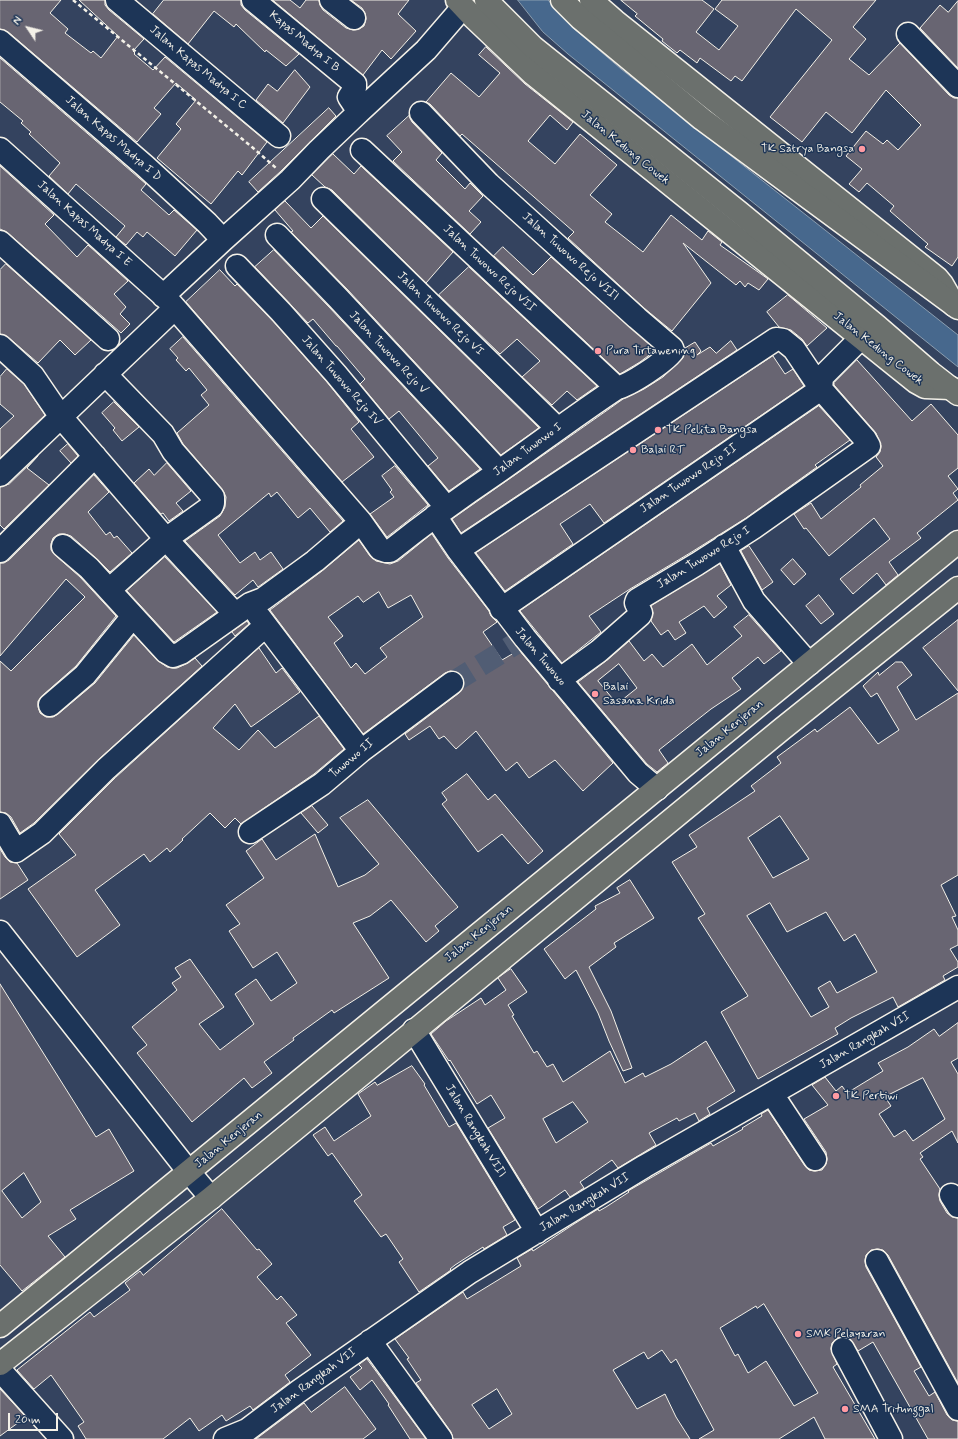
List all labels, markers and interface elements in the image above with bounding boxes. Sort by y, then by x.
north arrow [8,8,48,48]
street label: Kapas Madya I B [266,8,342,76]
text: N [10,14,26,28]
street label: Jalan Kapas Madya I C [146,23,250,113]
street label: Jalan Kapas Madya I D [62,93,164,185]
street label: Jalan Kedung Cowek [578,108,672,188]
place label: TK Satrya Bangsa [761,142,854,156]
marker: TK Satrya Bangsa [857,144,867,154]
street label: Jalan Kapas Madya I E [34,178,134,270]
street label: Jalan Tuwowo Rejo VIII [519,210,621,304]
street label: Jalan Tuwowo Rejo VII [440,222,538,316]
street label: Jalan Tuwowo Rejo VI [394,269,486,359]
street label: Jalan Tuwowo Rejo V [346,308,430,398]
street label: Jalan Kedung Cowek [830,309,926,389]
street label: Jalan Tuwowo Rejo IV [298,333,384,429]
place label: Pura Tirtawening [606,344,695,358]
marker: Pura Tirtawening [593,346,603,356]
street label: Jalan Tuwowo I [491,420,565,480]
place label: TK Pelita Bangsa [666,423,757,437]
marker: TK Pelita Bangsa [653,425,663,435]
street label: Jalan Tuwowo Rejo II [638,441,740,517]
place label: Balai RT [641,443,685,457]
marker: Balai RT [628,445,638,455]
street label: Jalan Tuwowo Rejo I [655,523,753,593]
street label: Jalan Tuwowo [511,625,569,689]
place label: Balai Sasana Krida [603,680,675,708]
marker: Balai Sasana Krida [590,689,600,699]
street label: Jalan Kenjeran [693,697,767,761]
street label: Tuwowo II [327,736,377,782]
street label: Jalan Kenjeran [442,902,516,966]
street label: Jalan Rangkah VII [817,1009,913,1073]
street label: Jalan Rangkah VIII [442,1082,508,1180]
place label: TK Pertiwi [844,1089,898,1103]
marker: TK Pertiwi [831,1091,841,1101]
street label: Jalan Kenjeran [192,1108,266,1172]
street label: Jalan Rangkah VII [537,1170,633,1236]
place label: SMK Pelayaran [806,1327,886,1341]
marker: SMK Pelayaran [793,1329,803,1339]
street label: Jalan Rangkah VII [268,1345,360,1417]
place label: SMA Tritunggal [853,1402,934,1416]
marker: SMA Tritunggal [840,1404,850,1414]
scale bar [10,1405,60,1431]
text: 20 m [15,1412,41,1428]

